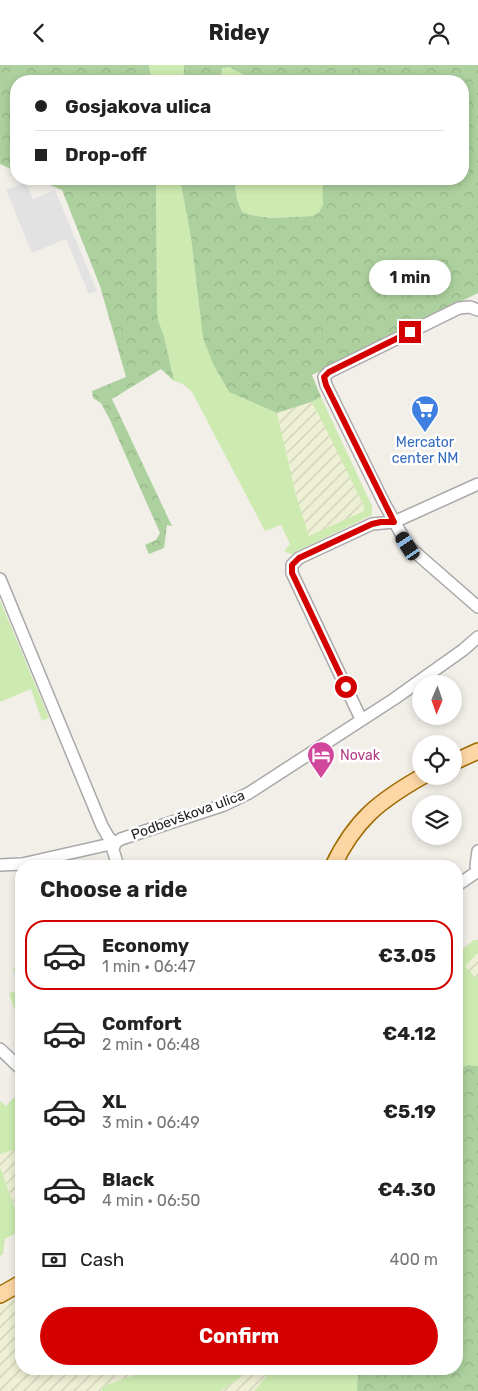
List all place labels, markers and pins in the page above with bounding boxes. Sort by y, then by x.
supermarket icon: Mercator center NM [410,394,440,433]
place label: Mercator center NM [392,434,458,467]
hotel icon: Novak [306,740,336,779]
place label: Novak [340,747,381,764]

